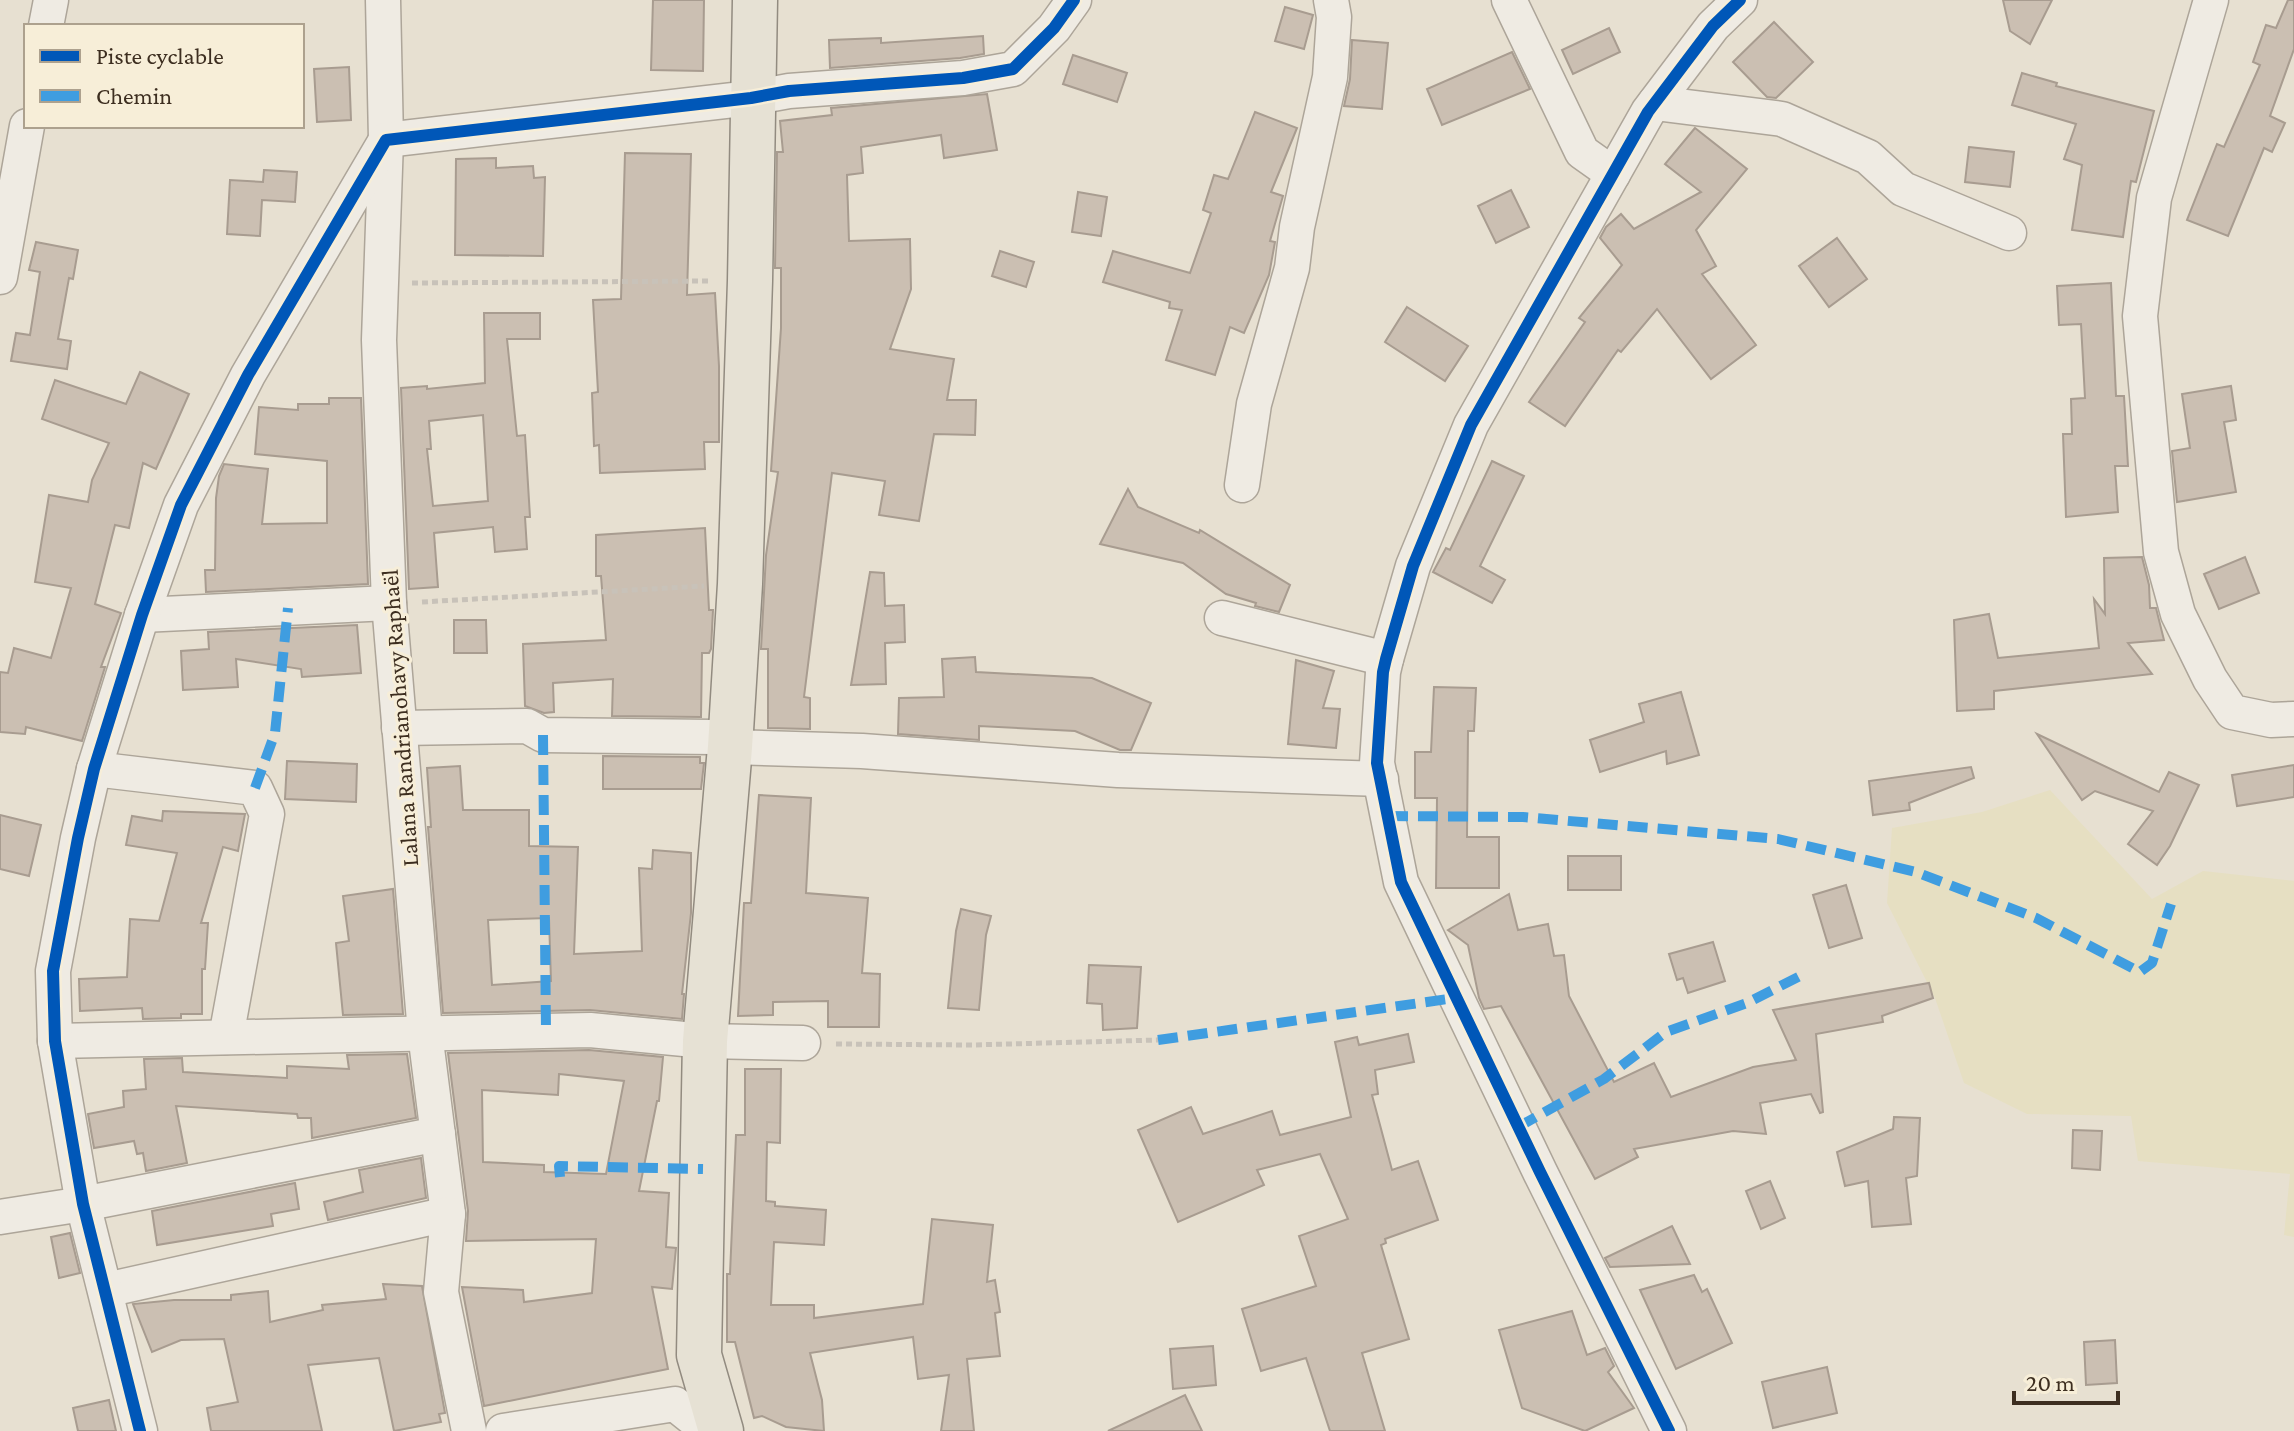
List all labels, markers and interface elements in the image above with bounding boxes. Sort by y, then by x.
legend [24,24,304,128]
text: Piste cyclable [96,42,224,69]
text: Chemin [96,82,172,109]
street label: Lalana Randrianohavy Raphaël [376,569,423,868]
scale bar [2014,1355,2118,1405]
text: 20 m [2026,1369,2075,1396]

